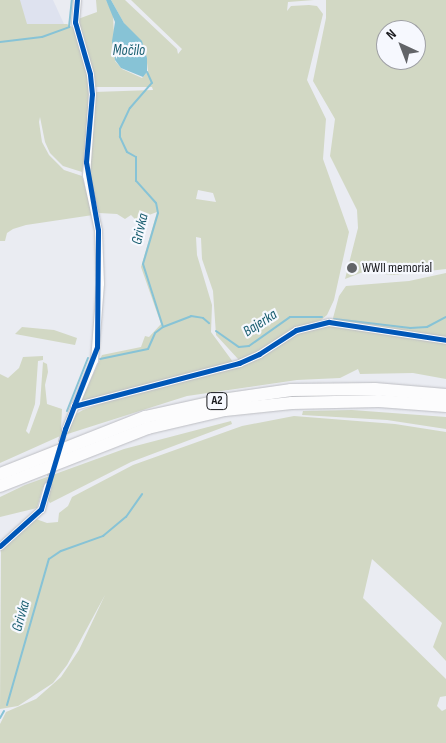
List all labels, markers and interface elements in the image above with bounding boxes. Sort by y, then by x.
north arrow [376,20,426,70]
text: N [383,26,400,43]
water label: Močilo [113,42,145,60]
water label: Grivka [128,212,152,246]
place label: WWII memorial [362,260,432,276]
marker: WWII memorial [346,262,358,274]
water label: Bajerka [240,305,280,341]
road number: A2 [206,392,228,411]
water label: Grivka [8,598,34,634]

